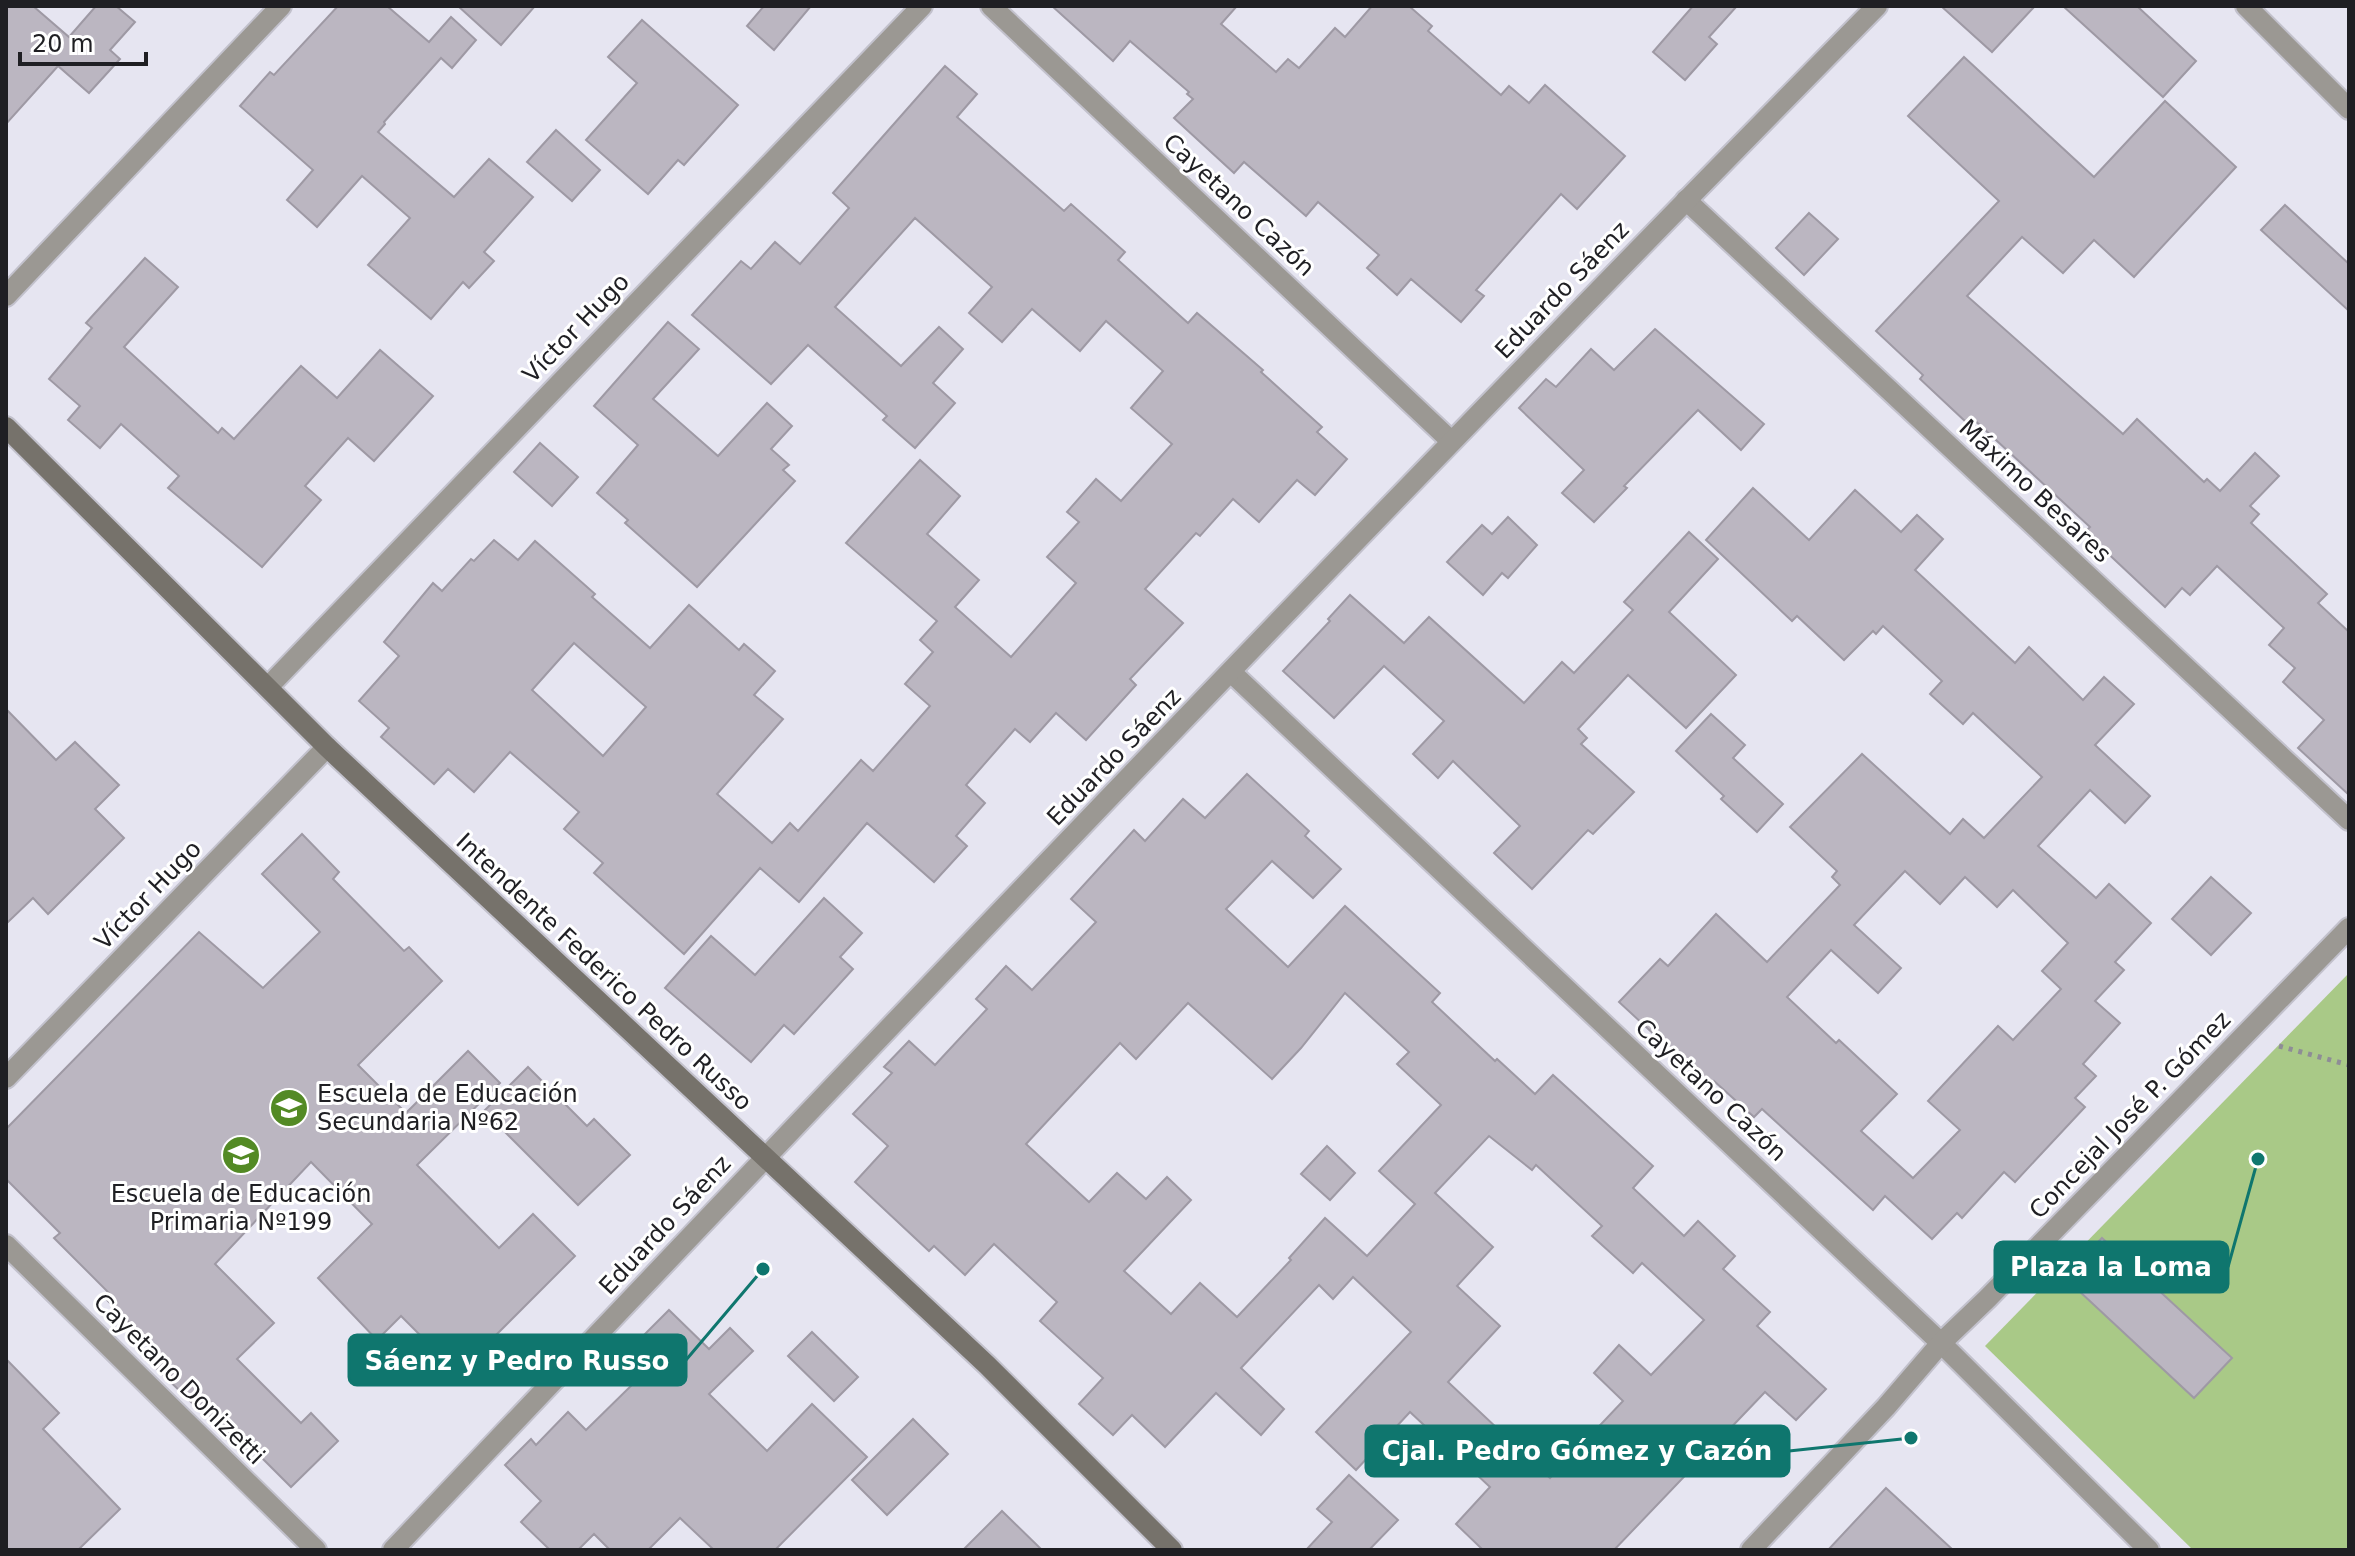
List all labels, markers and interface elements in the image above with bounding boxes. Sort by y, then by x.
scale bar [20,16,146,66]
text: 20 m [32,30,94,58]
street label: Cayetano Cazón [1158,128,1320,282]
street label: Eduardo Sáenz [1489,216,1635,364]
street label: Víctor Hugo [517,268,635,388]
street label: Máximo Besares [1953,414,2117,568]
street label: Eduardo Sáenz [1041,683,1187,831]
street label: Intendente Federico Pedro Russo [450,827,758,1117]
street label: Víctor Hugo [89,835,207,955]
street label: Concejal José P. Gómez [2024,1006,2236,1224]
street label: Cayetano Cazón [1630,1013,1792,1167]
place label: Escuela de Educación Secundaria Nº62 [317,1080,578,1136]
school or university icon: Escuela de Educación Secundaria Nº62 [268,1087,310,1129]
school or university icon: Escuela de Educación Primaria Nº199 [220,1134,262,1176]
street label: Eduardo Sáenz [593,1150,737,1300]
place label: Escuela de Educación Primaria Nº199 [111,1180,371,1236]
callout: Plaza la Loma [1995,1242,2228,1292]
text: Plaza la Loma [2010,1252,2212,1282]
street label: Cayetano Donizetti [88,1288,270,1470]
callout: Sáenz y Pedro Russo [349,1335,686,1385]
text: Sáenz y Pedro Russo [365,1346,669,1376]
callout: Cjal. Pedro Gómez y Cazón [1366,1426,1789,1476]
text: Cjal. Pedro Gómez y Cazón [1382,1436,1772,1466]

